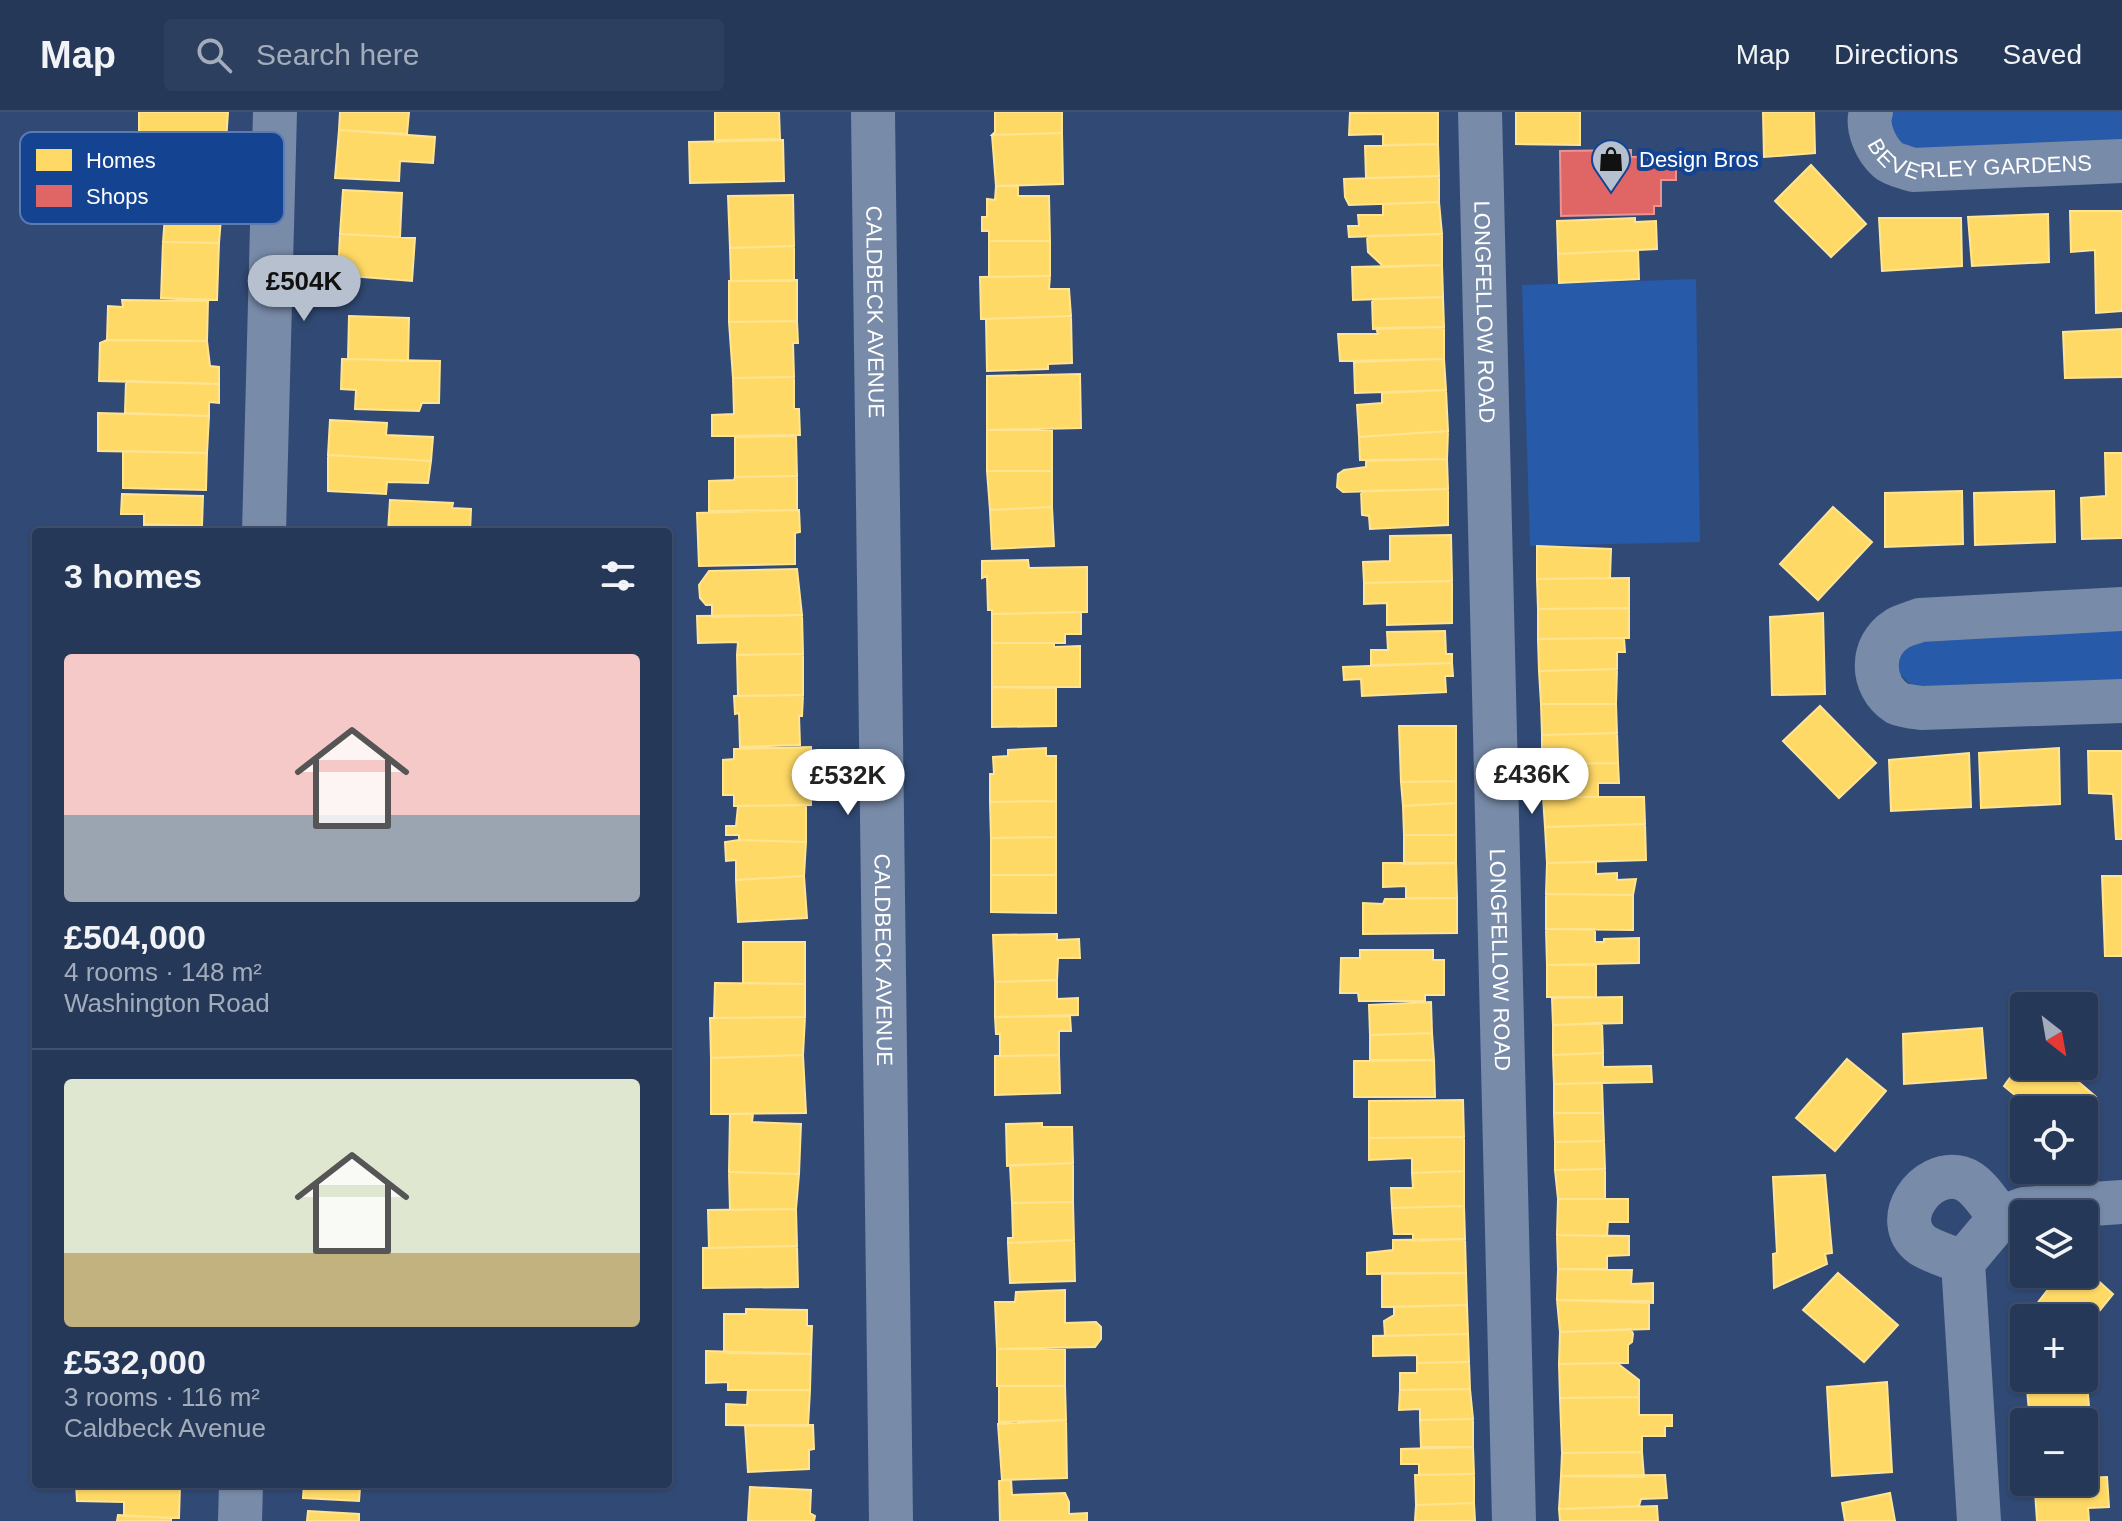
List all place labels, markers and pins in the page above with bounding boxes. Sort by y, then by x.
shop icon: Design Bros [1590,138,1632,193]
place label: Design Bros [1639,147,1759,172]
pin: £504K [248,255,360,323]
pin: £436K [1476,748,1588,816]
pin: £532K [792,749,904,817]

